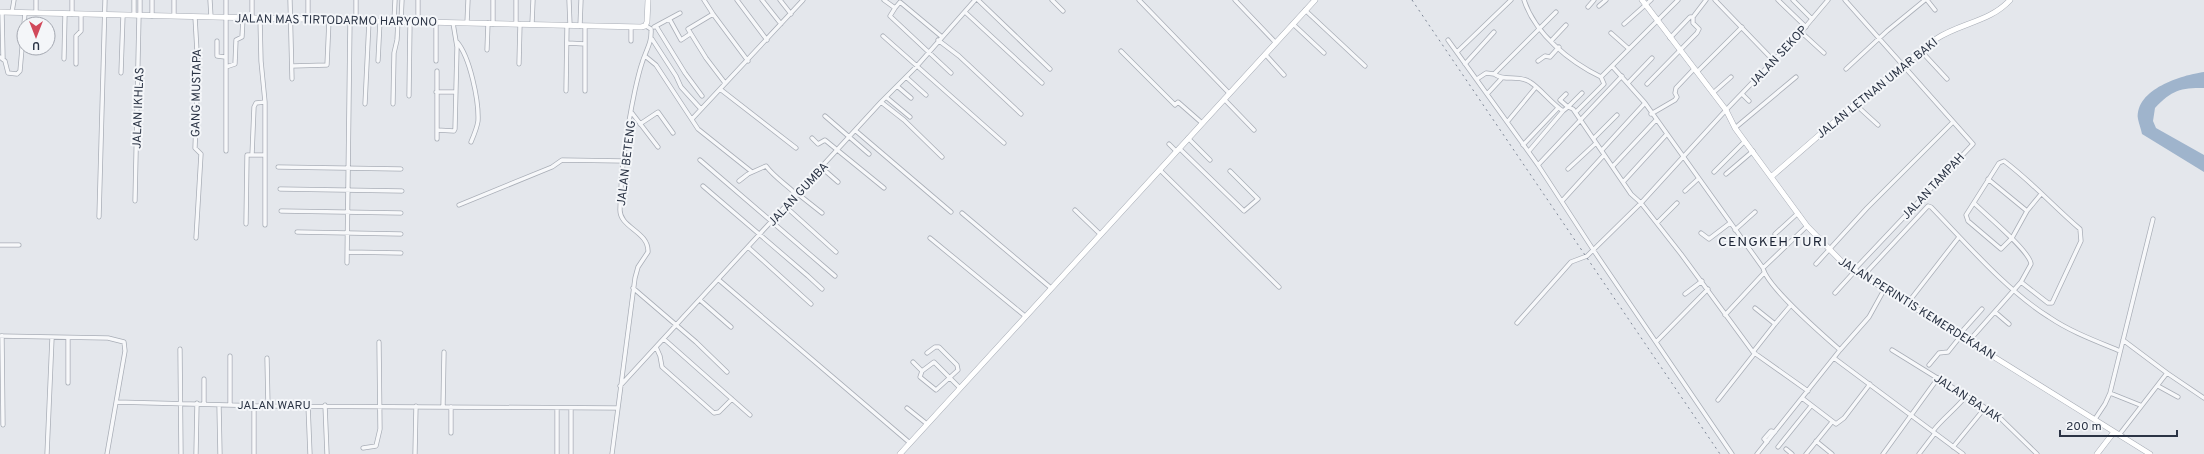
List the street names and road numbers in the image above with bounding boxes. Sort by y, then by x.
street label: JALAN MAS TIRTODARMO HARYONO [235,11,437,31]
street label: JALAN SEKOP [1746,22,1812,91]
street label: JALAN LETNAN UMAR BAKI [1814,35,1942,143]
street label: GANG MUSTAPA [188,49,206,137]
street label: JALAN IKHLAS [130,67,148,149]
street label: JALAN BETENG [614,119,640,207]
street label: JALAN TAMPAH [1899,150,1969,223]
street label: JALAN GUMBA [765,159,833,230]
street label: JALAN PERINTIS KEMERDEKAAN [1835,254,1998,364]
street label: JALAN BAJAK [1930,371,2005,427]
street label: JALAN WARU [237,398,311,414]

